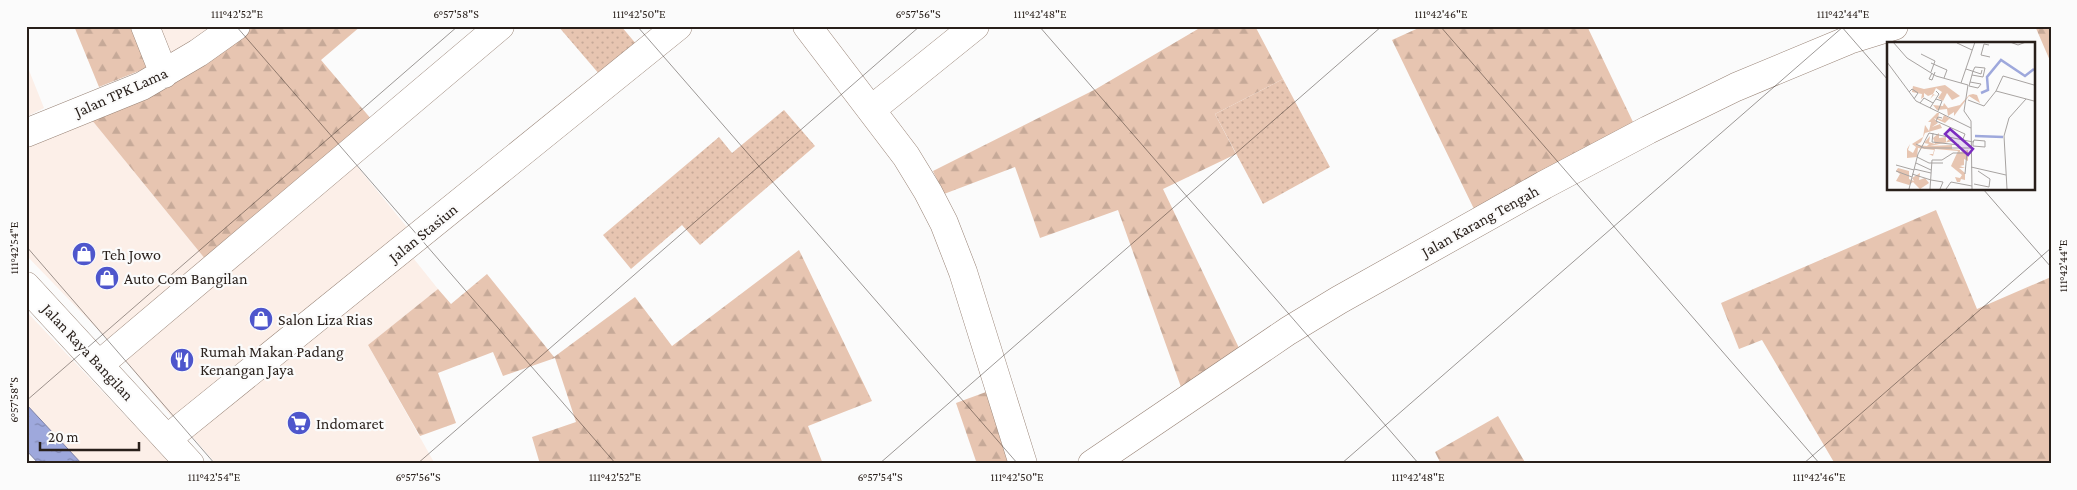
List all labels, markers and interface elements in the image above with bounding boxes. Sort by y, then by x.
text: 111°42'52"E [211,7,263,21]
text: 6°57'58"S [433,7,479,21]
text: 111°42'50"E [612,7,666,21]
text: 6°57'56"S [895,7,941,21]
text: 111°42'48"E [1013,7,1067,21]
text: 111°42'46"E [1415,7,1468,21]
text: 111°42'44"E [1817,7,1870,21]
inset map [1887,42,2034,190]
street label: Jalan TPK Lama [70,64,171,122]
street label: Jalan Karang Tengah [1417,182,1542,262]
street label: Jalan Stasiun [384,200,462,268]
text: 111°42'54"E [7,221,21,274]
text: 111°42'44"E [2056,239,2070,292]
shop icon: Teh Jowo [71,241,97,267]
place label: Teh Jowo [102,246,161,264]
shop icon: Auto Com Bangilan [94,265,120,291]
place label: Auto Com Bangilan [124,270,248,288]
street label: Jalan Raya Bangilan [37,299,137,405]
shop icon: Salon Liza Rias [248,306,274,332]
place label: Salon Liza Rias [278,311,373,328]
place label: Rumah Makan Padang Kenangan Jaya [200,343,344,379]
restaurant icon: Rumah Makan Padang Kenangan Jaya [169,347,195,373]
text: 6°57'58"S [7,377,21,423]
supermarket icon: Indomaret [286,410,312,436]
place label: Indomaret [316,415,384,432]
scale bar [40,420,139,452]
text: 20 m [48,429,79,445]
text: 111°42'54"E [188,470,241,484]
text: 6°57'56"S [395,470,441,484]
text: 111°42'52"E [589,470,641,484]
text: 6°57'54"S [857,470,903,484]
text: 111°42'50"E [990,470,1044,484]
text: 111°42'48"E [1391,470,1445,484]
text: 111°42'46"E [1793,470,1846,484]

